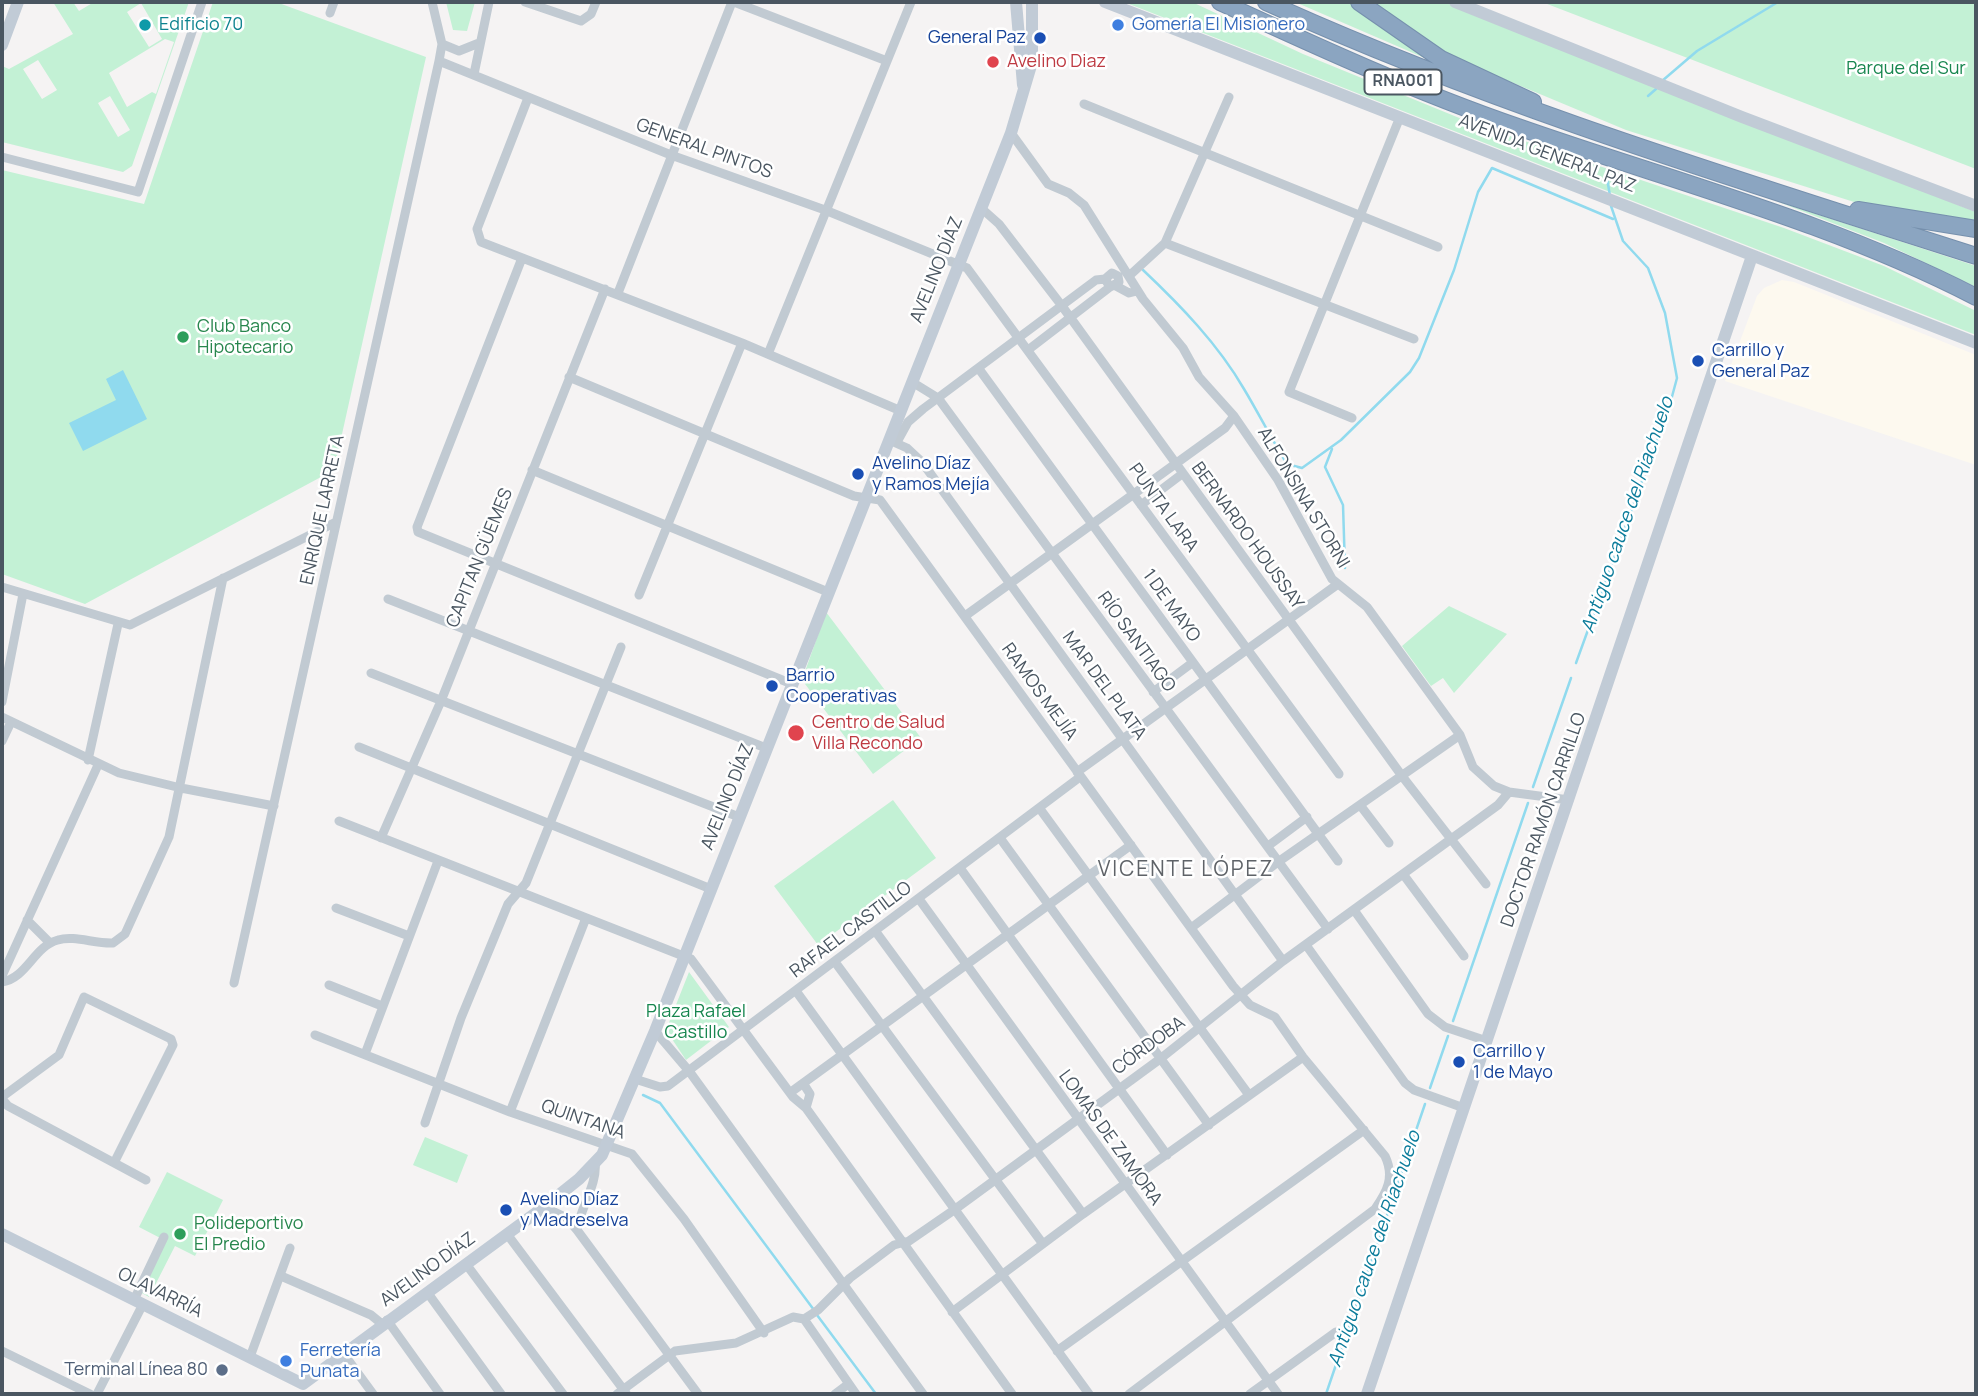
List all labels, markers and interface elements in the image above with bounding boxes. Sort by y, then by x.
place label: Edificio 70 [159,14,243,36]
place label: Gomería El Misionero [1132,14,1305,36]
marker: Edificio 70 [137,17,153,33]
marker: Gomería El Misionero [1110,17,1126,33]
place label: General Paz [928,27,1026,49]
marker: General Paz [1032,30,1048,46]
place label: Avelino Diaz [1007,51,1106,73]
marker: Avelino Diaz [985,54,1001,70]
park label: Parque del Sur [1846,58,1966,80]
road number: RNA001 [1364,69,1442,94]
street label: AVENIDA GENERAL PAZ [1455,110,1639,198]
street label: GENERAL PINTOS [633,114,775,184]
street label: AVELINO DÍAZ [906,214,968,326]
place label: Club Banco Hipotecario [197,316,293,358]
marker: Club Banco Hipotecario [175,329,191,345]
place label: Carrillo y General Paz [1712,340,1810,382]
marker: Carrillo y General Paz [1690,353,1706,369]
water label: Antiguo cauce del Riachuelo [1577,394,1679,636]
street label: ALFONSINA STORNI [1252,424,1354,572]
street label: ENRIQUE LARRETA [297,433,349,587]
place label: Avelino Díaz y Ramos Mejía [872,453,990,496]
street label: BERNARDO HOUSSAY [1186,458,1308,614]
street label: PUNTA LARA [1124,459,1202,557]
marker: Avelino Díaz y Ramos Mejía [850,466,866,482]
street label: CAPITAN GÜEMES [442,485,518,631]
street label: 1 DE MAYO [1137,566,1205,646]
street label: RÍO SANTIAGO [1092,588,1180,696]
street label: MAR DEL PLATA [1057,628,1151,744]
street label: RAMOS MEJÍA [996,639,1082,745]
place label: Barrio Cooperativas [786,665,897,708]
marker: Barrio Cooperativas [764,678,780,694]
street label: DOCTOR RAMÓN CARRILLO [1497,710,1591,930]
place label: Centro de Salud Villa Recondo [812,712,945,754]
marker: Centro de Salud Villa Recondo [786,723,806,743]
street label: AVELINO DÍAZ [697,741,759,853]
district label: VICENTE LÓPEZ [1099,857,1273,883]
street label: RAFAEL CASTILLO [786,877,916,983]
park label: Plaza Rafael Castillo [646,1001,746,1044]
street label: CÓRDOBA [1108,1012,1190,1080]
place label: Carrillo y 1 de Mayo [1473,1041,1553,1084]
marker: Carrillo y 1 de Mayo [1451,1054,1467,1070]
street label: LOMAS DE ZAMORA [1054,1066,1166,1210]
street label: QUINTANA [538,1096,628,1144]
water label: Antiguo cauce del Riachuelo [1324,1128,1426,1370]
place label: Avelino Díaz y Madreselva [520,1189,628,1232]
marker: Avelino Díaz y Madreselva [498,1202,514,1218]
place label: Polideportivo El Predio [194,1213,303,1256]
marker: Polideportivo El Predio [172,1226,188,1242]
street label: AVELINO DÍAZ [376,1228,480,1312]
street label: OLAVARRÍA [114,1263,206,1323]
place label: Ferretería Punata [300,1340,381,1382]
marker: Ferretería Punata [278,1353,294,1369]
place label: Terminal Línea 80 [64,1359,208,1381]
marker: Terminal Línea 80 [214,1362,230,1378]

